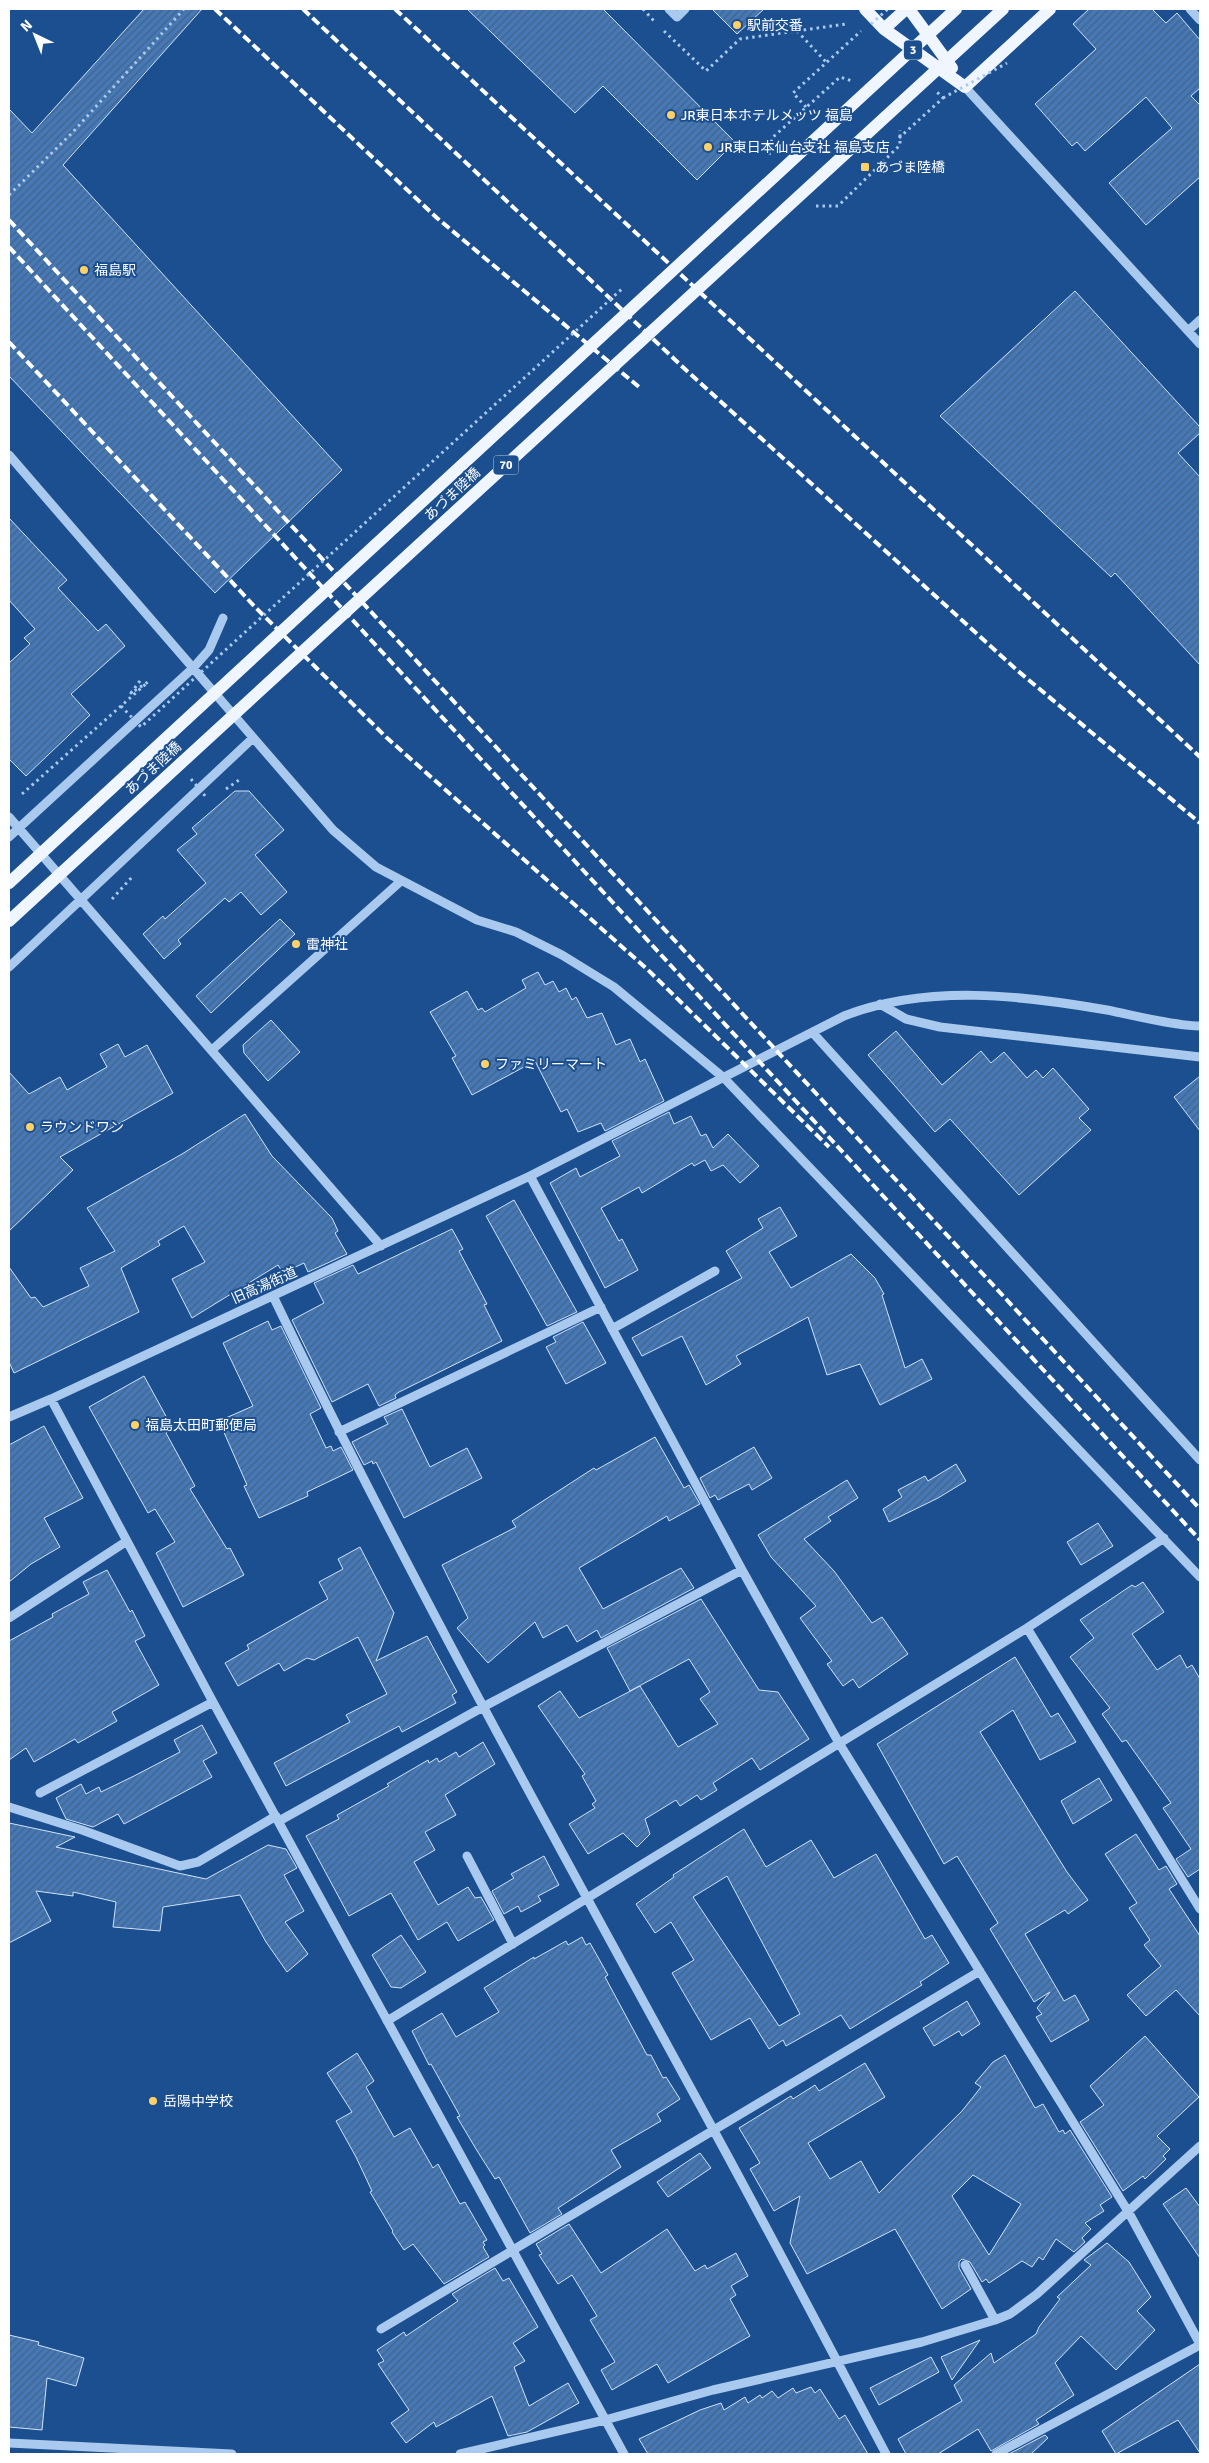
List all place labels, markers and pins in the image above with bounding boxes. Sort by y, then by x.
place label: 駅前交番 [747,17,803,34]
marker: 駅前交番 [731,19,743,31]
place label: JR東日本ホテルメッツ 福島 [681,107,853,124]
marker: JR東日本ホテルメッツ 福島 [665,109,677,121]
place label: JR東日本仙台支社 福島支店 [718,139,890,156]
marker: JR東日本仙台支社 福島支店 [702,141,714,153]
place label: あづま陸橋 [875,159,945,176]
marker: あづま陸橋 [859,161,871,173]
place label: 福島駅 [94,262,136,279]
marker: 福島駅 [78,264,90,276]
place label: 雷神社 [306,936,348,953]
marker: 雷神社 [290,938,302,950]
place label: ファミリーマート [495,1056,607,1073]
marker: ファミリーマート [479,1058,491,1070]
place label: ラウンドワン [40,1119,124,1136]
marker: ラウンドワン [24,1121,36,1133]
place label: 福島太田町郵便局 [145,1417,257,1434]
marker: 福島太田町郵便局 [129,1419,141,1431]
place label: 岳陽中学校 [163,2093,233,2110]
marker: 岳陽中学校 [147,2095,159,2107]

